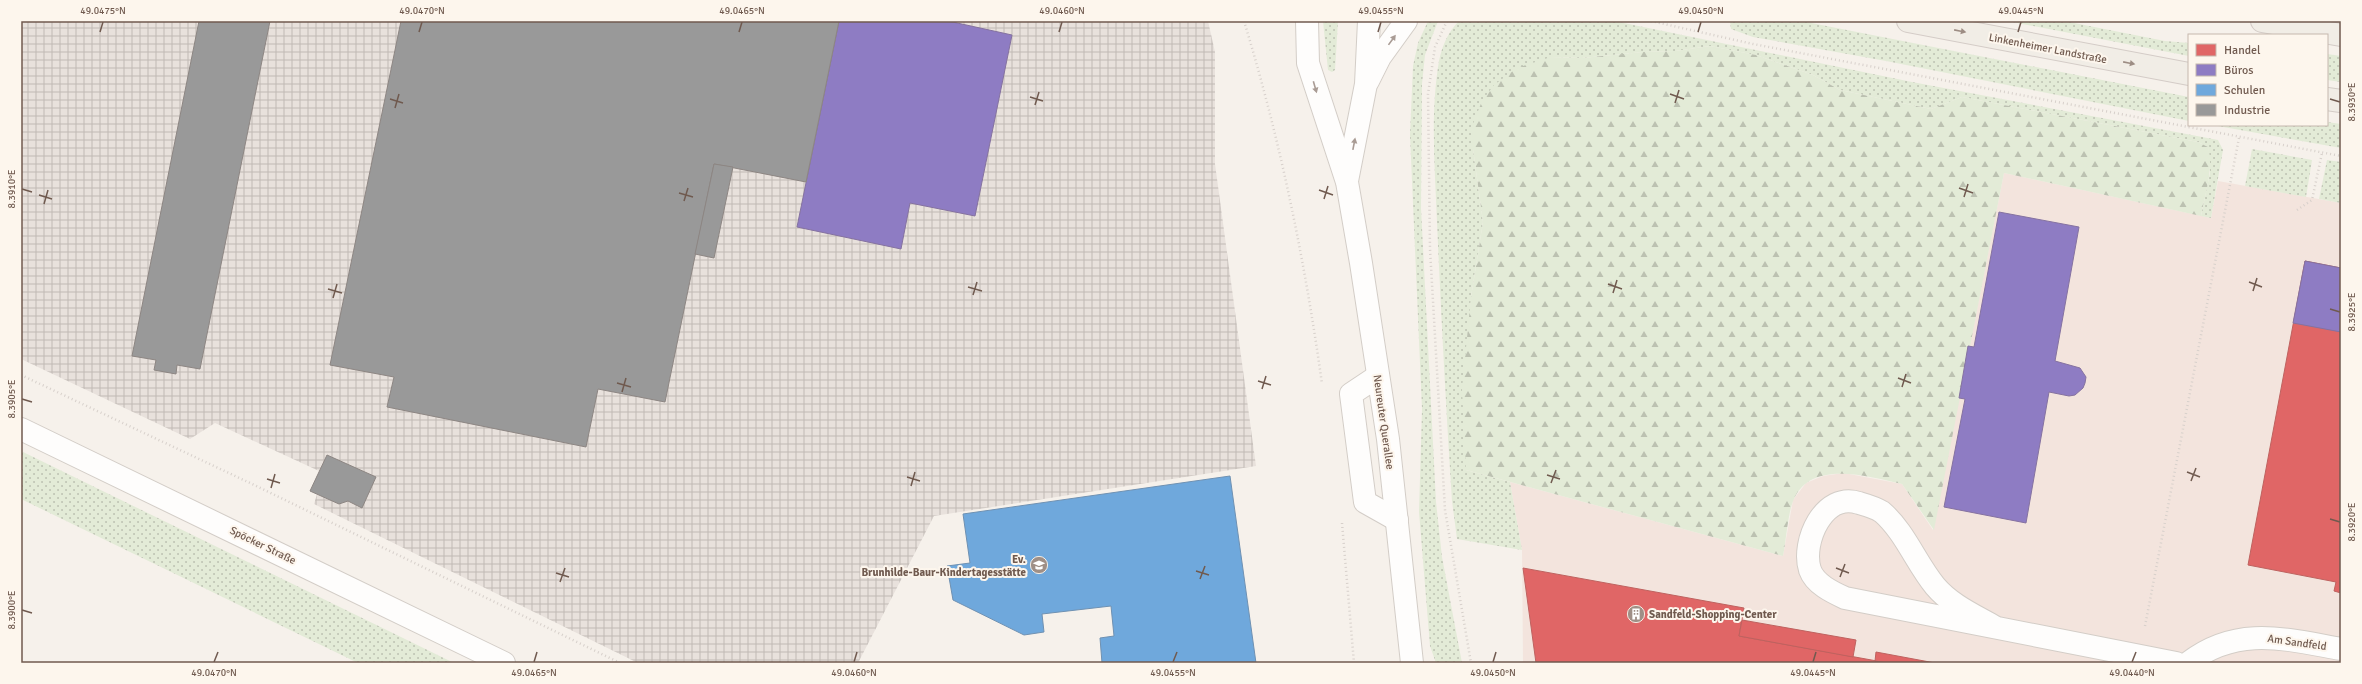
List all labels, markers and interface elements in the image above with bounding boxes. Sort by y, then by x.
text: 49.0475°N [80,5,126,17]
text: 49.0470°N [399,5,445,17]
text: 49.0465°N [719,5,765,17]
text: 49.0460°N [1039,5,1085,17]
text: 49.0455°N [1358,5,1404,17]
text: 49.0450°N [1678,5,1724,17]
text: 49.0445°N [1998,5,2044,17]
one-way arrow [1954,28,1966,34]
street label: Linkenheimer Landstraße [1988,31,2108,66]
legend [2188,34,2328,126]
one-way arrow [1388,35,1396,45]
text: Handel [2224,43,2261,58]
one-way arrow [2123,60,2135,66]
text: Büros [2224,63,2254,78]
one-way arrow [1312,81,1318,93]
text: 8.3930°E [2346,82,2358,122]
text: Schulen [2224,83,2265,98]
text: Industrie [2224,103,2270,118]
one-way arrow [1352,137,1358,150]
text: 8.3910°E [6,169,18,209]
text: 8.3925°E [2346,292,2358,332]
street label: Neureuter Querallee [1370,374,1397,470]
text: 8.3905°E [6,379,18,419]
text: 8.3920°E [2346,502,2358,542]
street label: Spöcker Straße [228,524,298,567]
place label: Ev. Brunhilde-Baur-Kindertagesstätte [861,553,1027,579]
school or university icon: Ev. Brunhilde-Baur-Kindertagesstätte [1029,555,1049,575]
text: 8.3900°E [6,590,18,630]
building icon: Sandfeld-Shopping-Center [1626,604,1646,624]
place label: Sandfeld-Shopping-Center [1649,608,1777,621]
street label: Am Sandfeld [2267,632,2327,653]
text: 49.0470°N [191,667,237,679]
text: 49.0465°N [511,667,557,679]
text: 49.0460°N [831,667,877,679]
text: 49.0455°N [1150,667,1196,679]
text: 49.0450°N [1470,667,1516,679]
text: 49.0445°N [1790,667,1836,679]
text: 49.0440°N [2109,667,2155,679]

